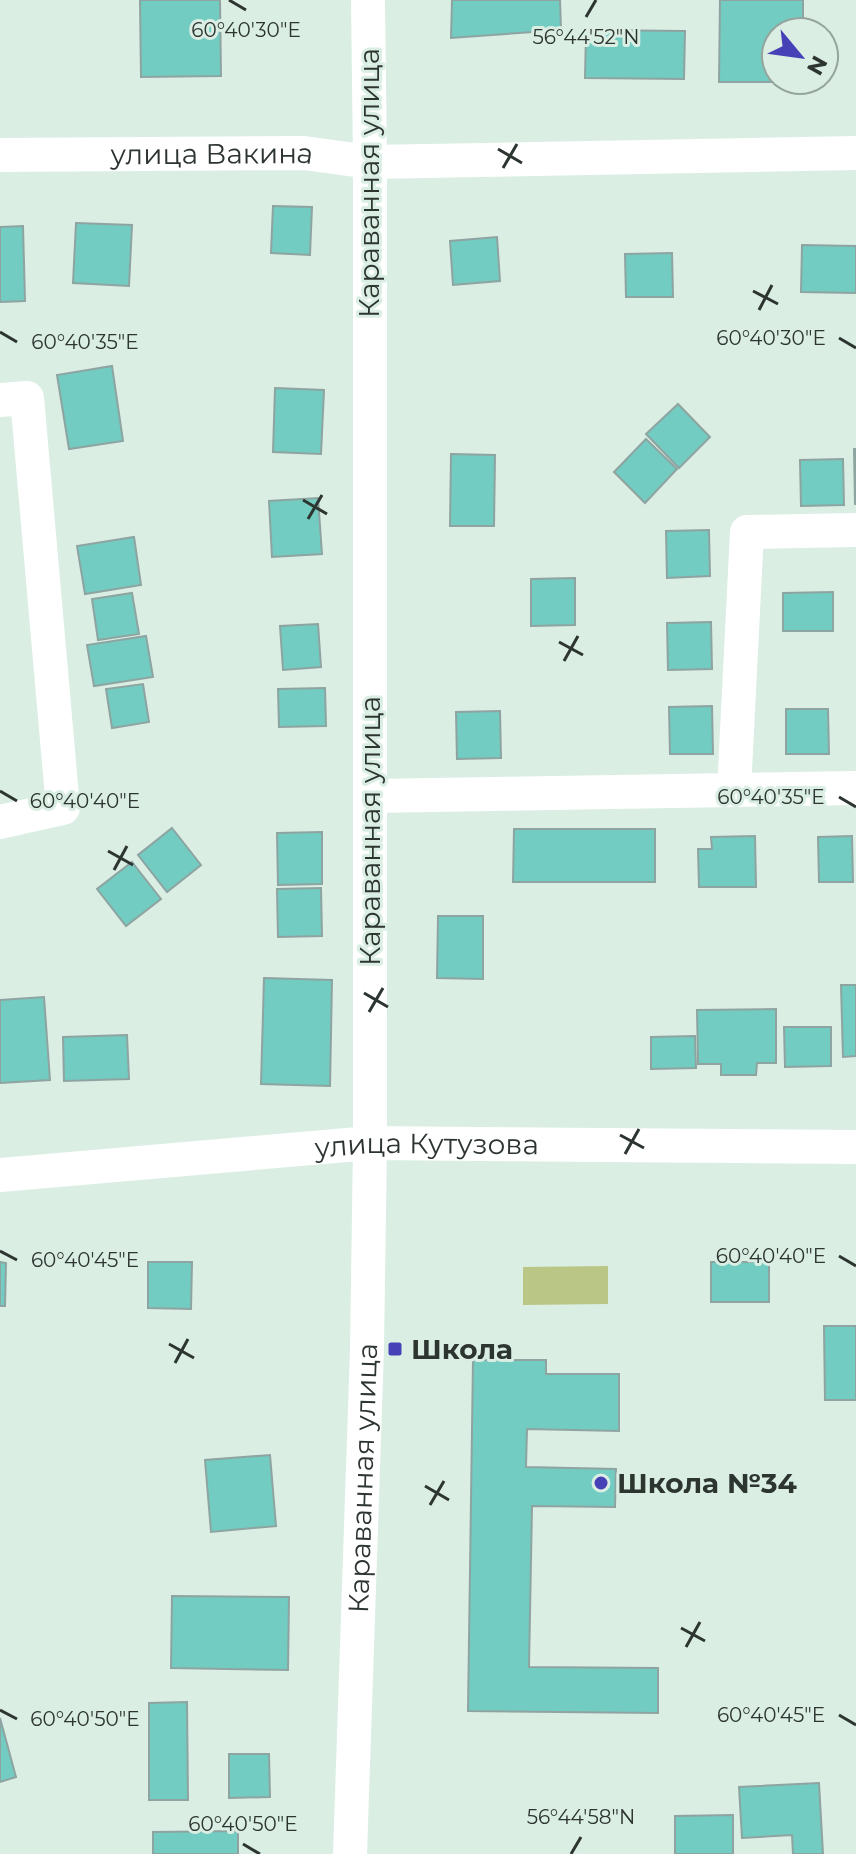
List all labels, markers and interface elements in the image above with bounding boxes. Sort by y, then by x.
north arrow [760,16,840,96]
text: 60°40'30"E [191,18,301,42]
text: 56°44'52"N [533,25,640,49]
street label: Караванная улица [352,48,386,318]
text: N [801,51,833,80]
street label: улица Вакина [109,135,316,171]
text: 60°40'30"E [716,326,826,350]
text: 60°40'35"E [31,330,139,354]
street label: Караванная улица [353,696,387,966]
text: 60°40'35"E [717,785,825,809]
text: 60°40'40"E [30,789,140,813]
street label: улица Кутузова [312,1126,539,1165]
text: 60°40'40"E [716,1244,826,1268]
text: 60°40'45"E [31,1248,139,1272]
place label: Школа [411,1332,513,1366]
marker: Школа [386,1340,404,1358]
street label: Караванная улица [341,1343,384,1614]
place label: Школа №34 [617,1466,797,1500]
marker: Школа №34 [592,1474,610,1492]
text: 60°40'45"E [717,1703,825,1727]
text: 60°40'50"E [30,1707,140,1731]
text: 56°44'58"N [527,1805,635,1829]
text: 60°40'50"E [188,1812,298,1836]

